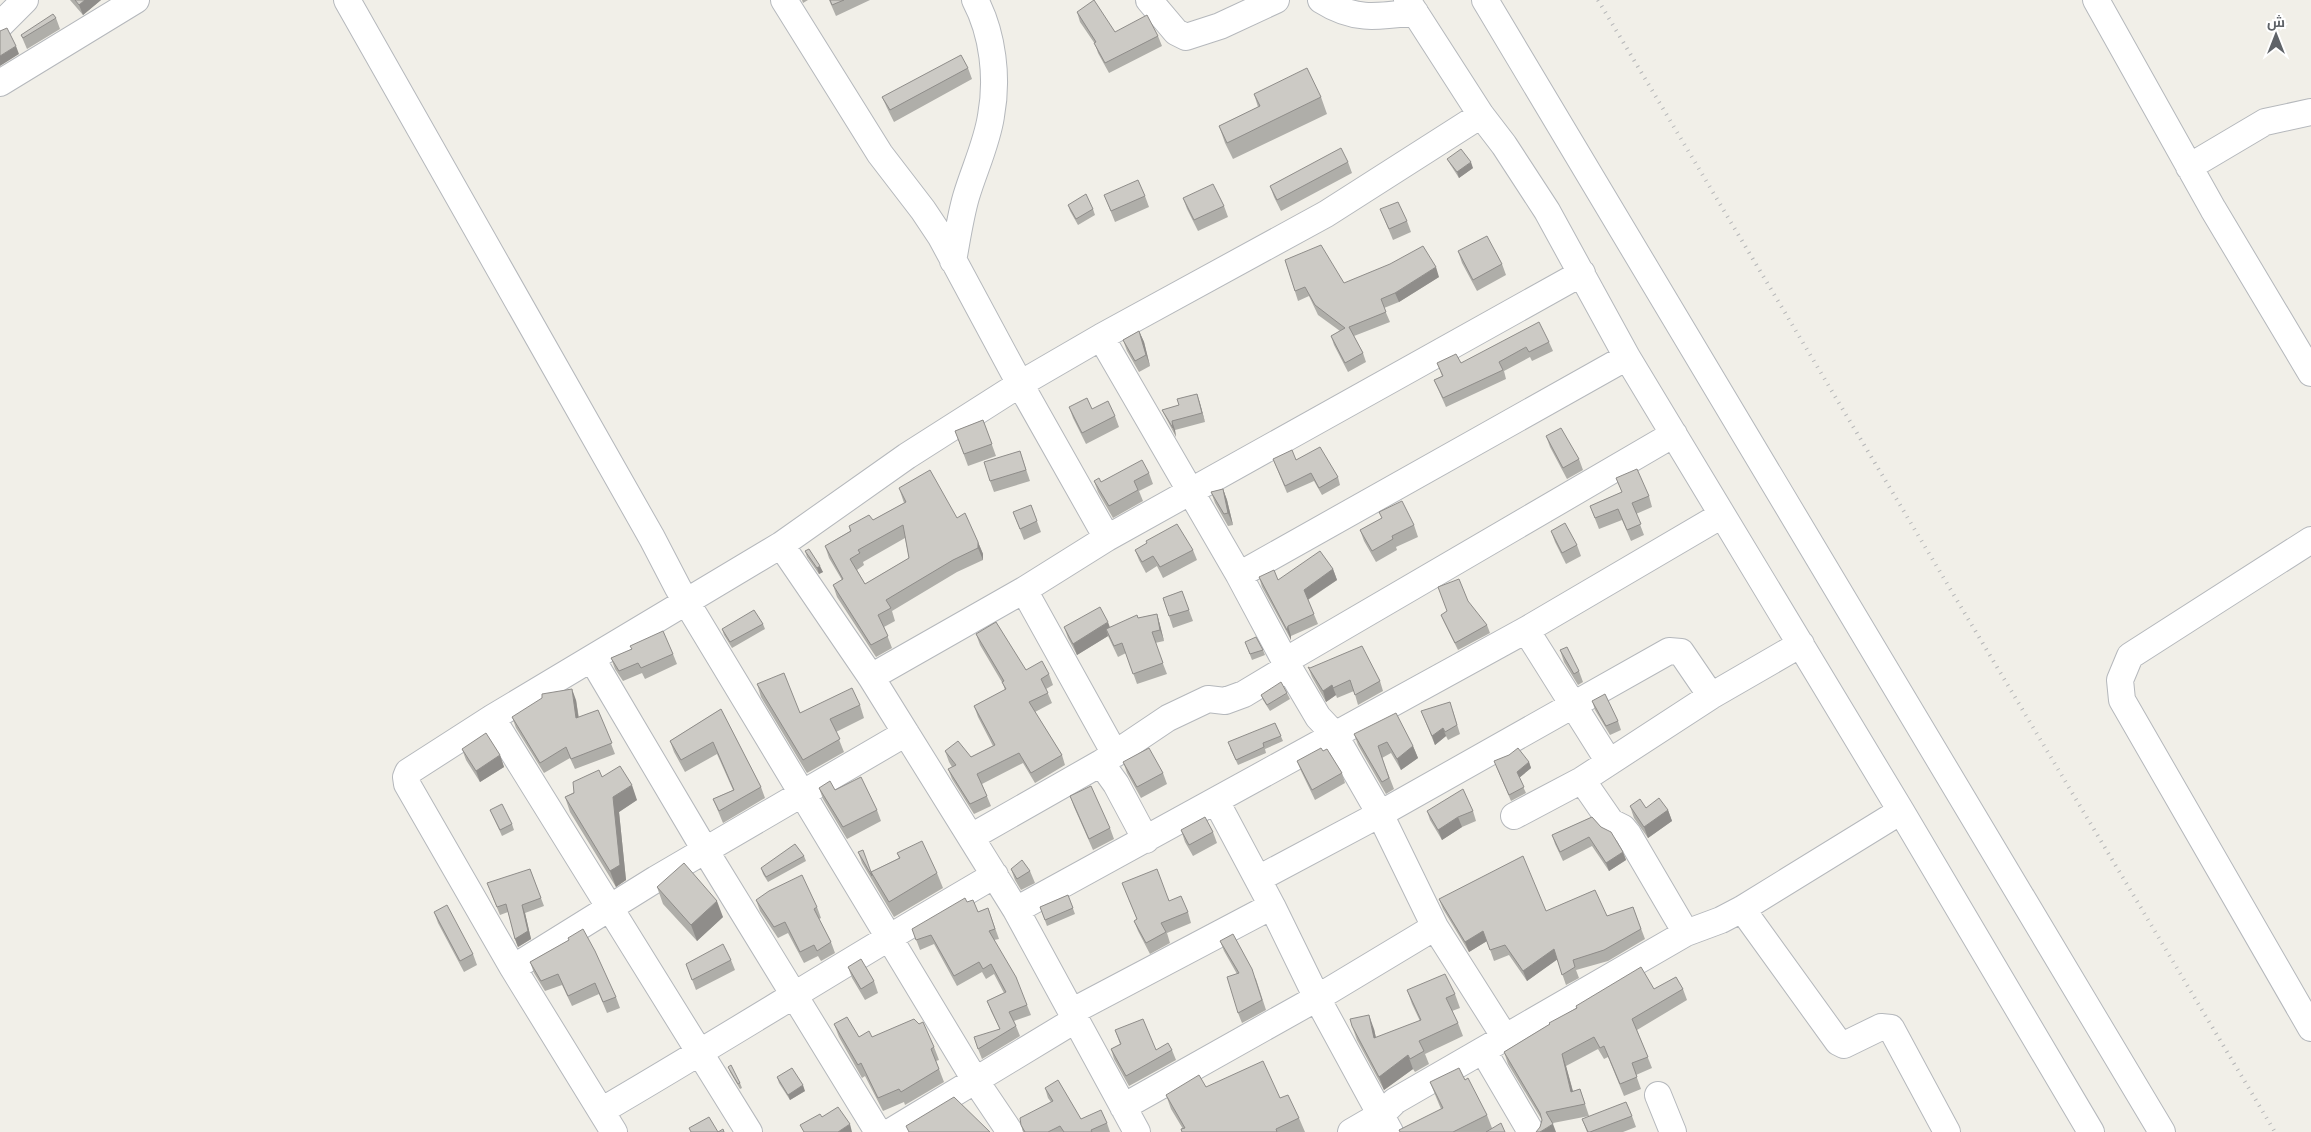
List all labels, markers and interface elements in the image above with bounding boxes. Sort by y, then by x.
north arrow [2251,10,2301,60]
text: ش [2267,13,2285,31]

